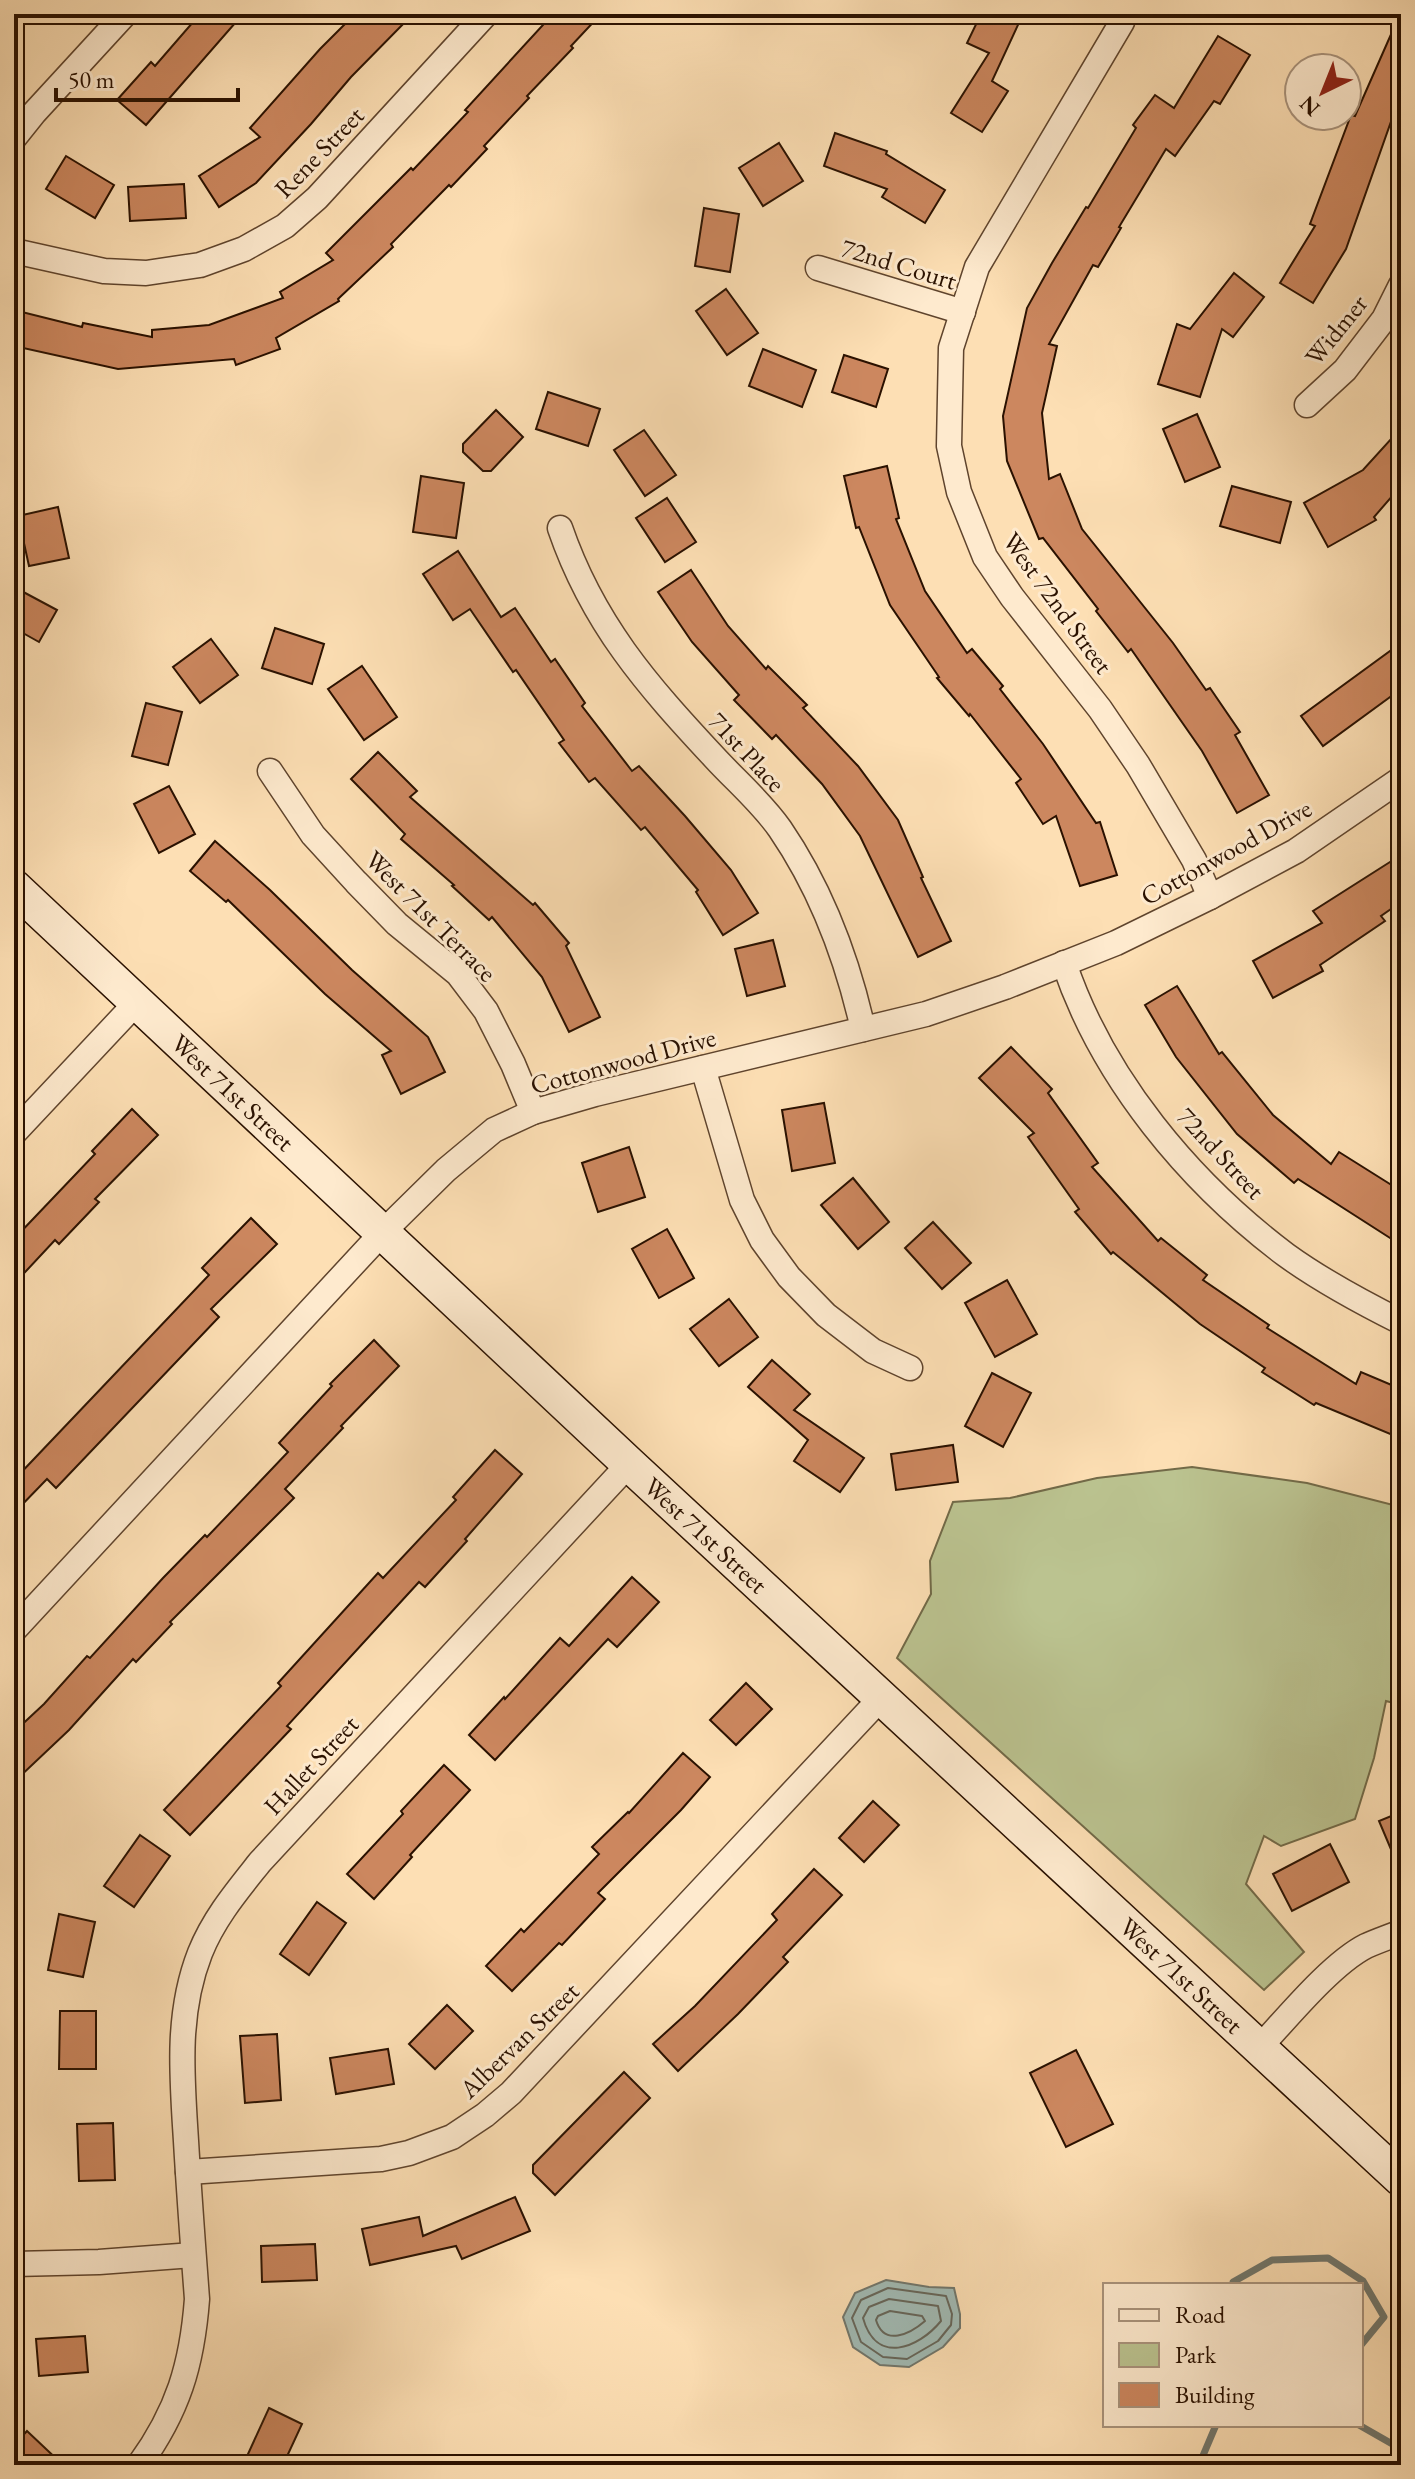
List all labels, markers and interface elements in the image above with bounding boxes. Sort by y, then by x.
scale bar [56,52,238,102]
north arrow [1283,52,1363,132]
text: 50 m [68,64,115,95]
text: N [1293,89,1326,123]
street label: Rene Street [267,99,371,205]
street label: 72nd Court [837,230,961,298]
street label: Widmer [1297,287,1375,373]
street label: West 72nd Street [995,525,1121,681]
street label: 71st Place [701,705,793,799]
street label: Cottonwood Drive [1134,791,1318,913]
street label: West 71st Terrace [358,843,504,989]
street label: Cottonwood Drive [527,1020,719,1102]
street label: West 71st Street [164,1026,302,1158]
street label: 72nd Street [1170,1100,1272,1206]
street label: West 71st Street [637,1469,775,1601]
street label: Hallet Street [256,1708,366,1822]
street label: West 71st Street [1112,1910,1250,2041]
street label: Albervan Street [451,1974,586,2106]
legend [1103,2283,1363,2427]
text: Road [1175,2299,1226,2330]
text: Park [1175,2339,1217,2370]
text: Building [1175,2379,1255,2410]

